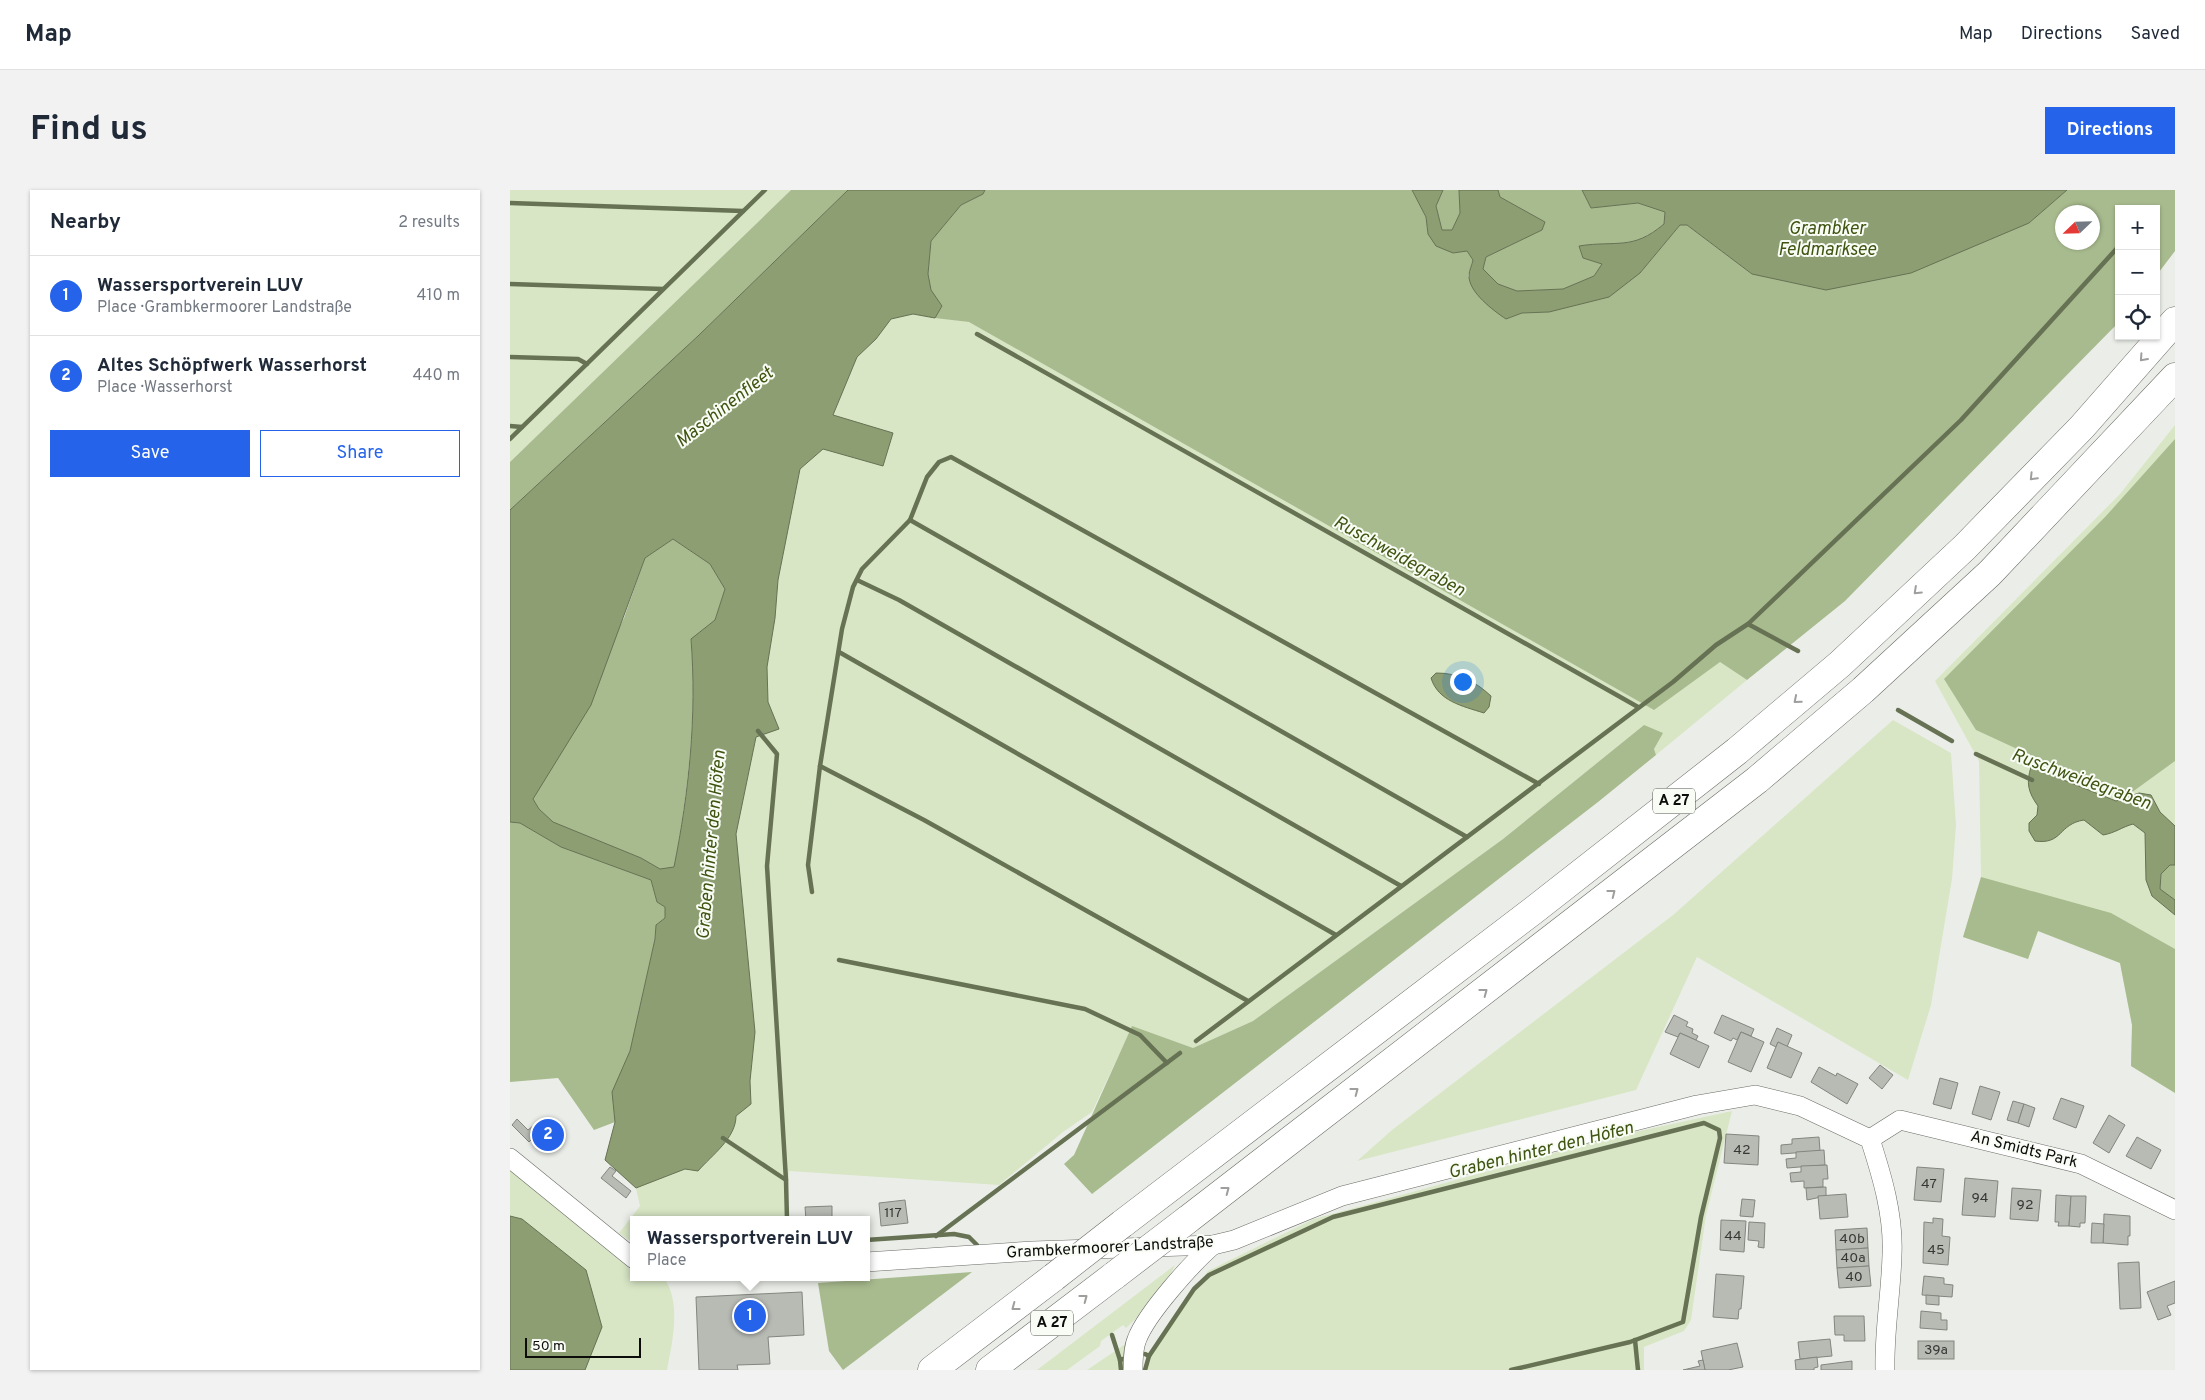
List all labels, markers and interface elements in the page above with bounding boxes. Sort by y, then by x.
text: Map [25,20,72,50]
text: Map [1959,23,1993,46]
text: Directions [2021,23,2103,46]
text: Saved [2131,23,2180,46]
button: Directions [2045,107,2175,154]
text: Find us [30,108,148,152]
north arrow [2055,205,2100,250]
map controls [2115,205,2160,340]
button: + [2115,205,2160,250]
text: Nearby [50,209,121,236]
text: 2 results [398,213,460,233]
water label: Grambker Feldmarksee [1778,218,1877,262]
button: − [2115,250,2160,295]
text: Wassersportverein LUV [97,274,303,298]
text: 1 [63,286,69,306]
text: 410 m [417,286,460,306]
button: locate [2115,295,2160,340]
text: Place · Grambkermoorer Landstraße [97,298,352,318]
one-way arrow [2140,352,2149,361]
text: Altes Schöpfwerk Wasserhorst [97,354,367,378]
water label: Maschinenfleet [672,362,780,453]
text: 2 [61,366,71,386]
text: 440 m [413,366,460,386]
text: Place · Wasserhorst [97,378,233,398]
button: Save [50,430,250,477]
button: Share [260,430,460,477]
one-way arrow [2030,471,2039,480]
water label: Ruschweidegraben [1329,511,1469,603]
one-way arrow [1914,585,1923,594]
your location [1450,669,1476,695]
one-way arrow [1793,695,1802,704]
water label: Ruschweidegraben [2008,744,2154,816]
water label: Graben hinter den Höfen [692,749,732,941]
road number: A 27 [1653,788,1695,814]
one-way arrow [1606,891,1615,899]
one-way arrow [1478,990,1487,998]
one-way arrow [1349,1089,1358,1097]
pin: 2 [532,1116,564,1154]
water label: Graben hinter den Höfen [1446,1117,1636,1185]
street label: An Smidts Park [1968,1127,2080,1173]
house number: 42 [1733,1142,1751,1159]
house number: 47 [1921,1176,1937,1193]
one-way arrow [1220,1188,1229,1196]
house number: 94 [1971,1190,1989,1207]
house number: 92 [2017,1197,2033,1214]
house number: 117 [884,1205,902,1222]
popup [630,1216,870,1281]
text: Wassersportverein LUV [647,1227,853,1251]
house number: 44 [1724,1228,1742,1245]
house number: 40b [1839,1231,1865,1248]
street label: Grambkermoorer Landstraße [1006,1233,1214,1263]
house number: 45 [1927,1242,1945,1259]
house number: 40a [1840,1250,1866,1267]
text: Place [647,1251,686,1271]
house number: 40 [1845,1269,1863,1286]
one-way arrow [1078,1296,1087,1304]
pin: 1 [734,1297,766,1335]
one-way arrow [1012,1301,1021,1309]
road number: A 27 [1031,1310,1073,1336]
scale bar [525,1335,641,1358]
text: 50 m [532,1338,565,1355]
house number: 39a [1924,1342,1948,1359]

